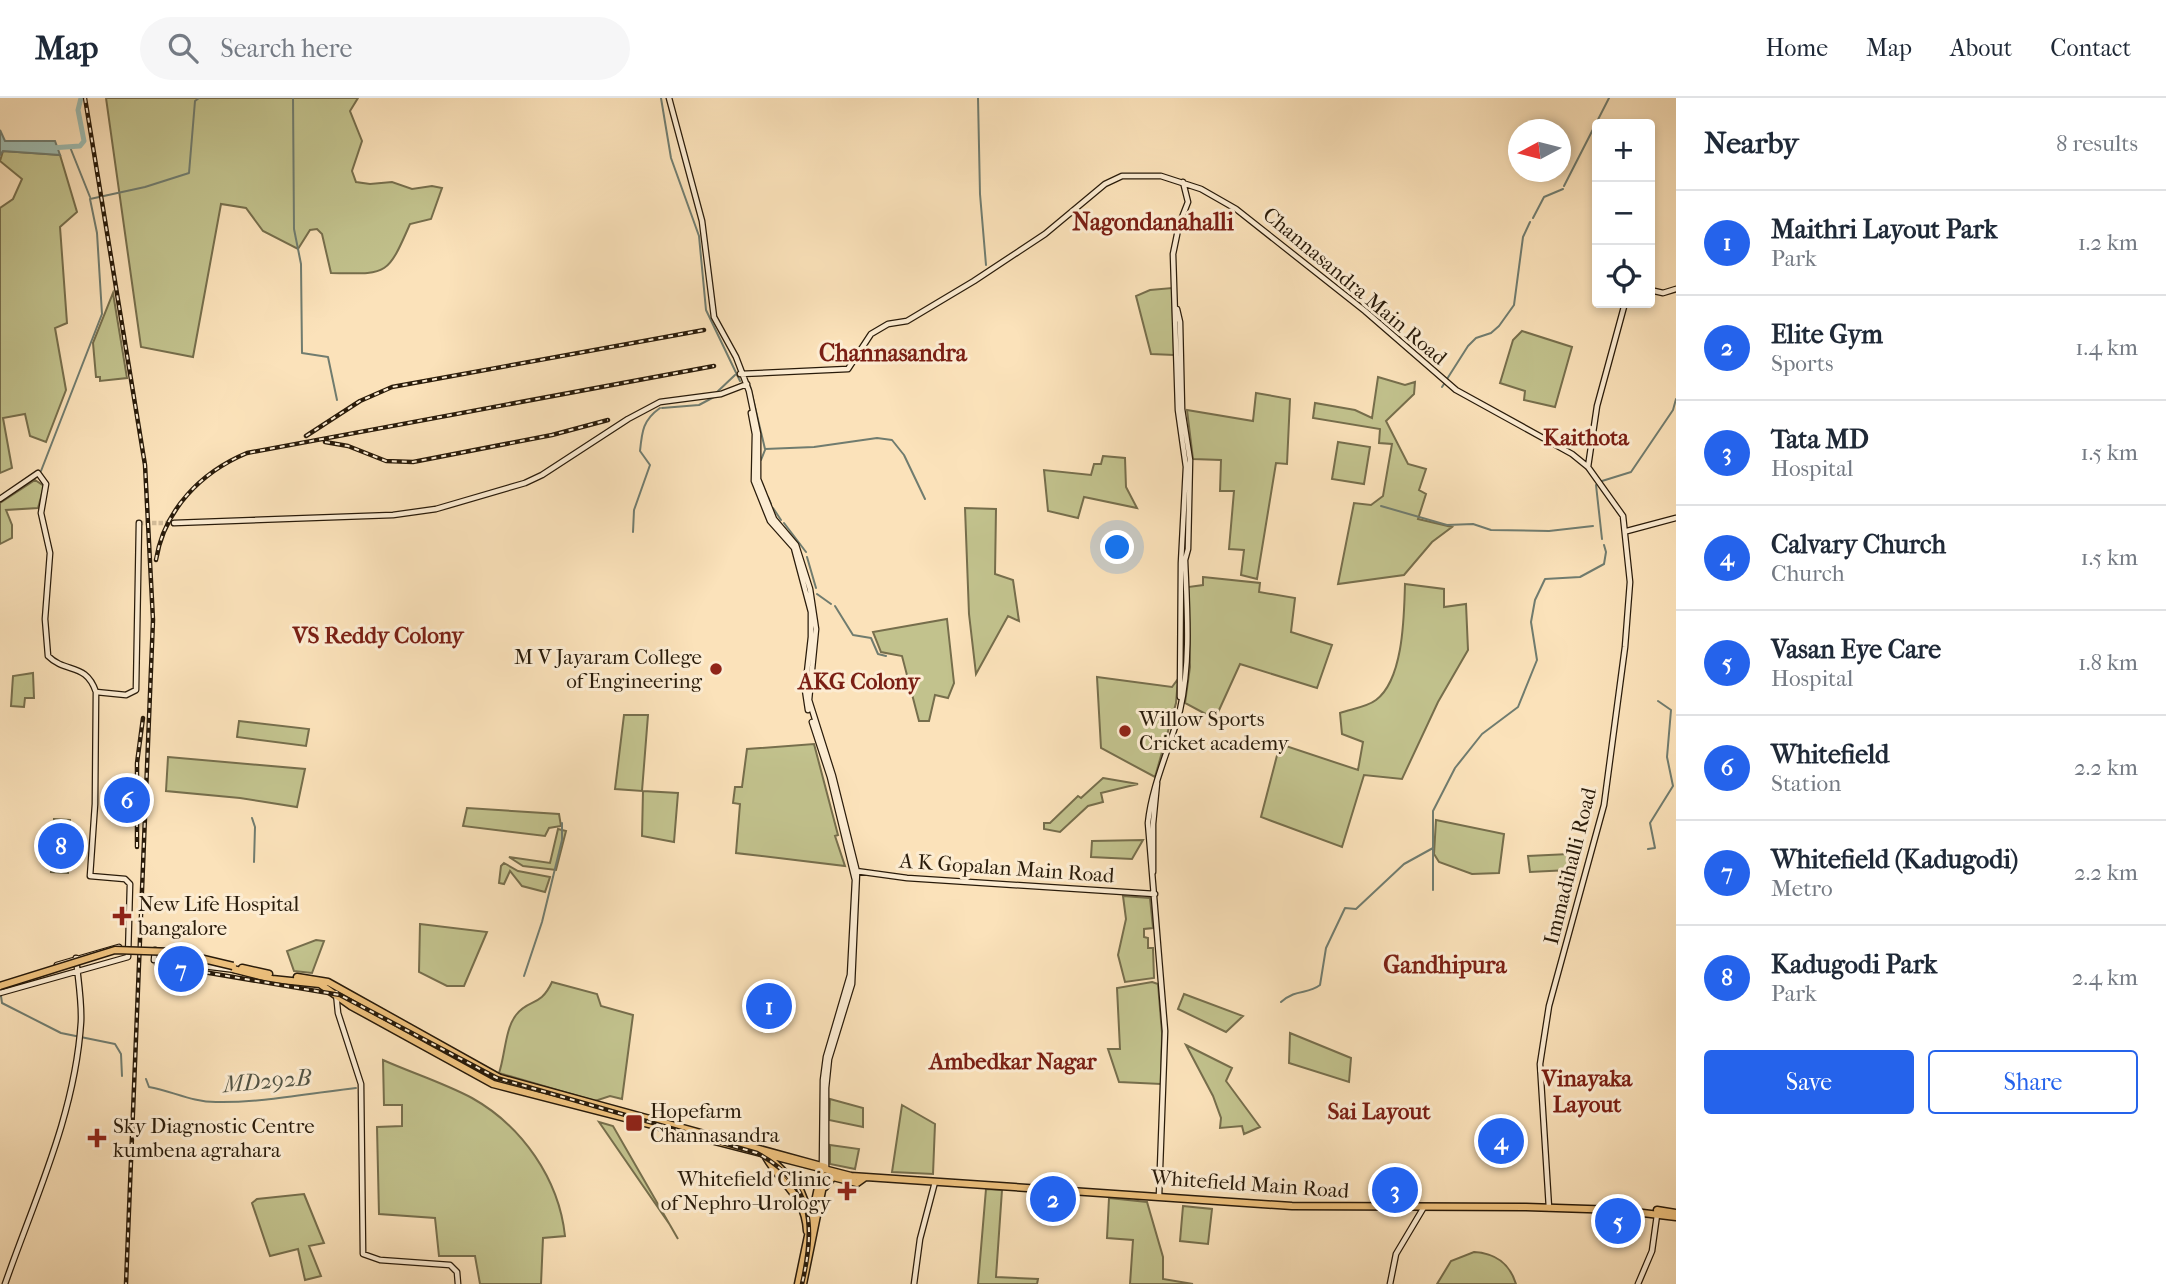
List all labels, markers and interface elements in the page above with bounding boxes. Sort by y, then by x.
search box [140,17,630,80]
text: Map [35,29,98,68]
icon: search [164,29,202,67]
text: Search here [220,33,352,64]
text: Home [1766,34,1828,62]
text: Map [1866,34,1912,62]
text: About [1950,34,2012,62]
text: Contact [2050,34,2131,62]
north arrow [1508,119,1571,182]
map controls [1592,119,1655,308]
button: + [1592,119,1655,182]
text: Nearby [1704,126,1799,161]
text: 8 results [2056,130,2138,157]
button: − [1592,182,1655,245]
street label: Channasandra Main Road [1258,202,1452,370]
district label: Nagondanahalli [1072,208,1235,236]
text: Maithri Layout Park [1771,214,1997,245]
text: 1 [1723,229,1731,256]
text: 1.2 km [2078,229,2138,256]
button: locate [1592,245,1655,308]
text: Park [1771,245,1817,272]
text: Elite Gym [1771,319,1883,350]
text: 2 [1721,334,1733,361]
text: 1.4 km [2075,334,2138,361]
district label: Channasandra [819,339,968,367]
text: Sports [1771,350,1833,377]
district label: Kaithota [1543,424,1630,451]
text: Tata MD [1771,424,1869,455]
text: 3 [1722,439,1732,466]
text: 1.5 km [2080,439,2138,466]
text: Hospital [1771,455,1853,482]
text: Calvary Church [1771,529,1946,560]
your location [1100,530,1134,564]
text: 4 [1720,544,1734,571]
text: 1.5 km [2080,544,2138,571]
text: Church [1771,560,1845,587]
district label: VS Reddy Colony [291,622,465,649]
text: Vasan Eye Care [1771,634,1941,665]
place label: M V Jayaram College of Engineering [514,645,703,693]
text: 5 [1722,649,1732,676]
text: 1.8 km [2078,649,2138,676]
marker: M V Jayaram College of Engineering [708,661,724,677]
text: Hospital [1771,665,1853,692]
district label: AKG Colony [796,668,922,695]
place label: Willow Sports Cricket academy [1138,707,1289,755]
marker: Willow Sports Cricket academy [1117,723,1133,739]
text: Whitefield [1771,739,1889,770]
text: 6 [1721,754,1733,781]
text: 2.2 km [2074,754,2138,781]
text: Station [1771,770,1841,797]
pin: 6 [104,774,150,826]
street label: Immadihalli Road [1539,784,1601,947]
pin: 8 [38,820,84,872]
text: Whitefield (Kadugodi) [1771,844,2018,875]
street label: A K Gopalan Main Road [898,848,1116,888]
text: 7 [1721,859,1733,886]
text: 2.2 km [2074,859,2138,886]
text: Metro [1771,875,1833,902]
place label: New Life Hospital bangalore [137,892,300,940]
marker: New Life Hospital bangalore [112,906,132,926]
pin: 7 [158,943,204,995]
text: Kadugodi Park [1771,949,1937,980]
district label: Gandhipura [1383,951,1508,979]
text: 8 [1721,964,1733,991]
text: 2.4 km [2072,964,2138,991]
pin: 1 [746,980,792,1032]
text: Park [1771,980,1817,1007]
district label: Ambedkar Nagar [927,1048,1098,1075]
button: Save [1704,1050,1914,1114]
button: Share [1928,1050,2138,1114]
water label: MD292B [220,1064,313,1098]
district label: Vinayaka Layout [1541,1065,1634,1118]
district label: Sai Layout [1328,1098,1431,1125]
place label: Hopefarm Channasandra [650,1099,780,1147]
marker: Hopefarm Channasandra [624,1113,644,1133]
place label: Sky Diagnostic Centre kumbena agrahara [113,1114,315,1162]
pin: 4 [1478,1115,1524,1167]
marker: Sky Diagnostic Centre kumbena agrahara [87,1128,107,1148]
pin: 3 [1372,1164,1418,1216]
street label: Whitefield Main Road [1149,1165,1350,1203]
place label: Whitefield Clinic of Nephro-Urology [661,1167,832,1215]
pin: 2 [1030,1173,1076,1225]
marker: Whitefield Clinic of Nephro-Urology [837,1181,857,1201]
pin: 5 [1595,1195,1641,1247]

